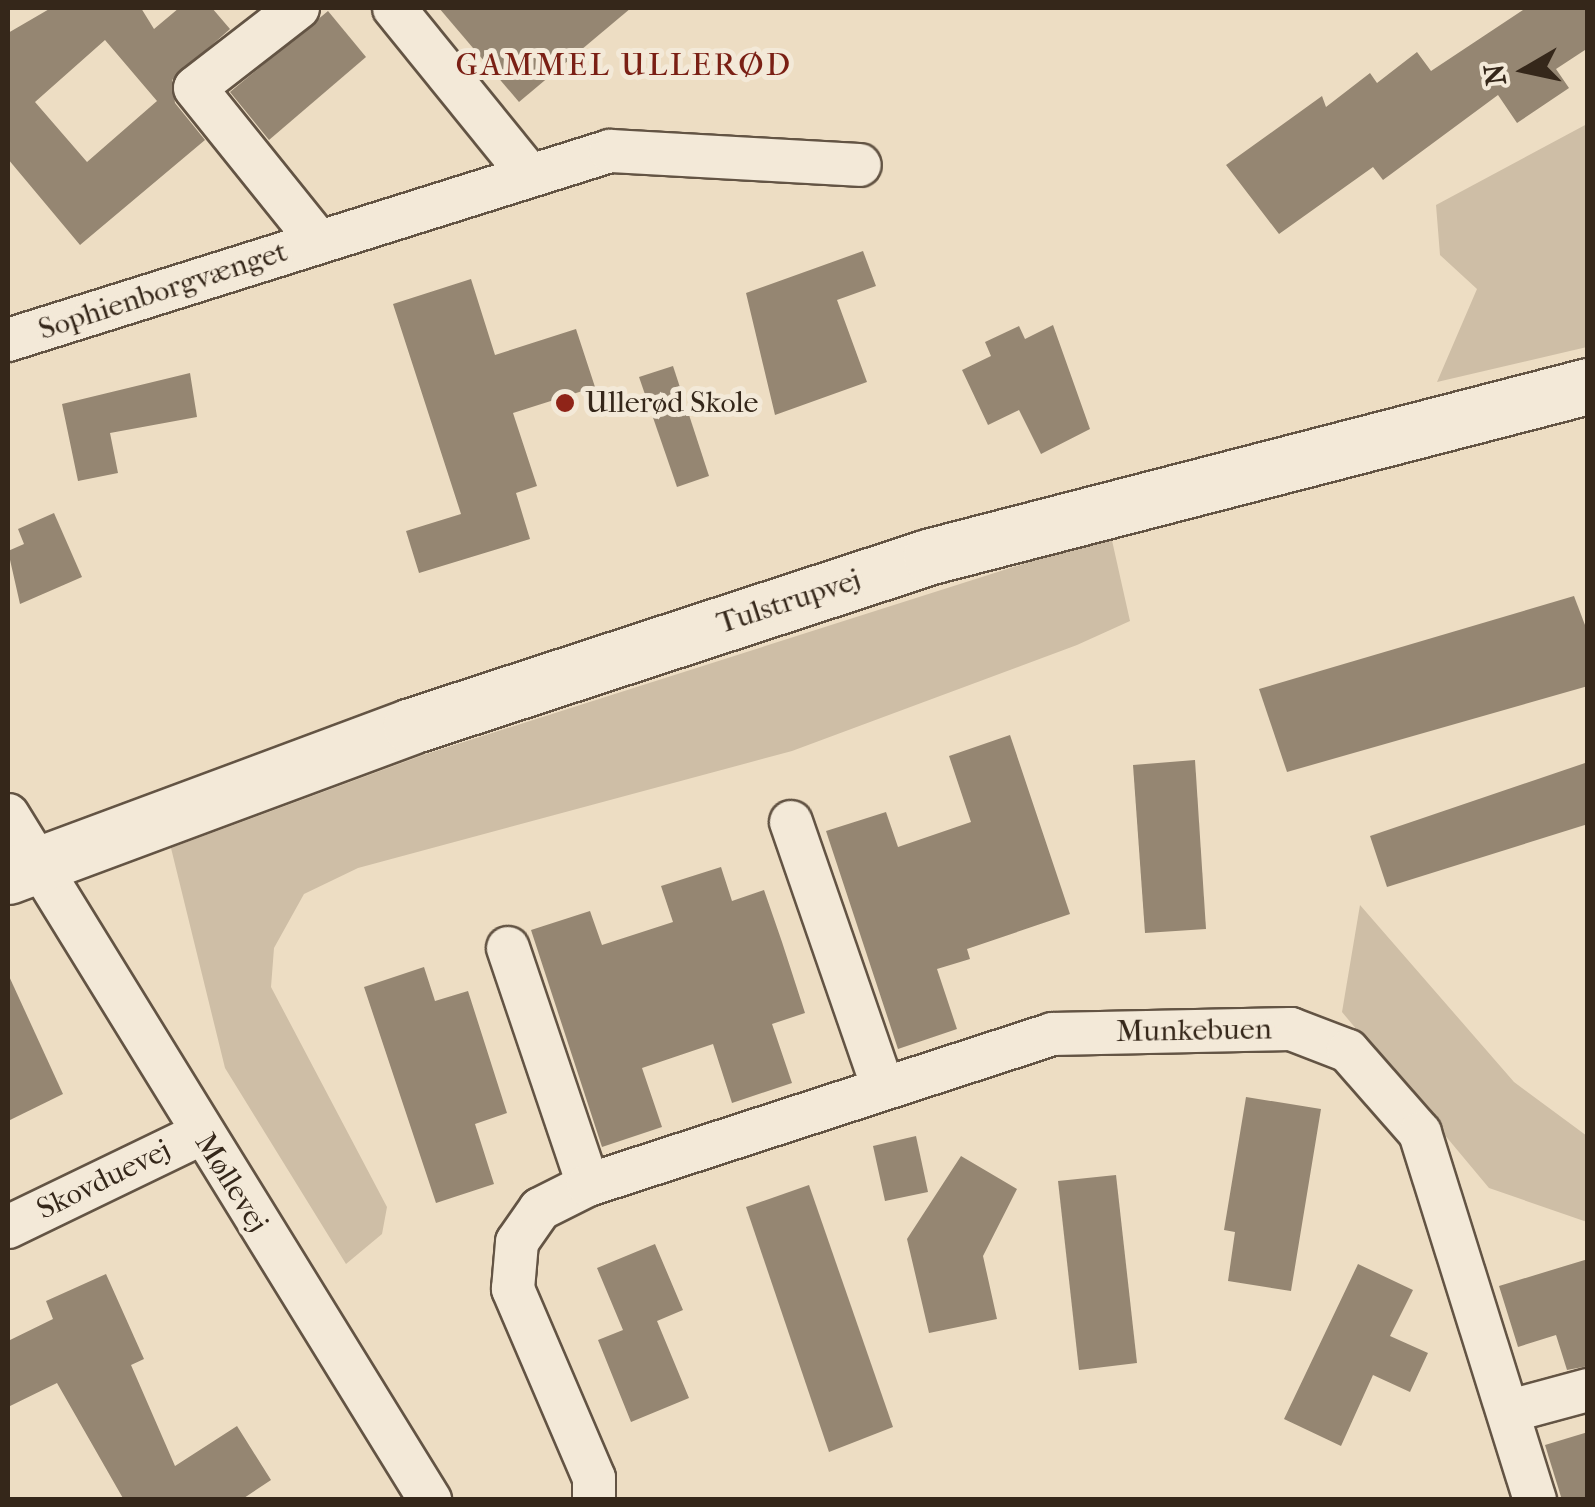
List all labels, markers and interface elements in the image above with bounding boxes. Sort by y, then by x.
north arrow [1475,20,1575,120]
district label: GAMMEL ULLERØD [455,46,793,84]
text: N [1477,62,1513,88]
street label: Sophienborgvænget [34,234,292,348]
place label: Ullerød Skole [585,385,758,421]
marker: Ullerød Skole [554,392,576,414]
street label: Tulstrupvej [713,562,865,642]
street label: Munkebuen [1116,1012,1272,1050]
street label: Møllevej [187,1127,275,1239]
street label: Skovduevej [31,1132,177,1228]

